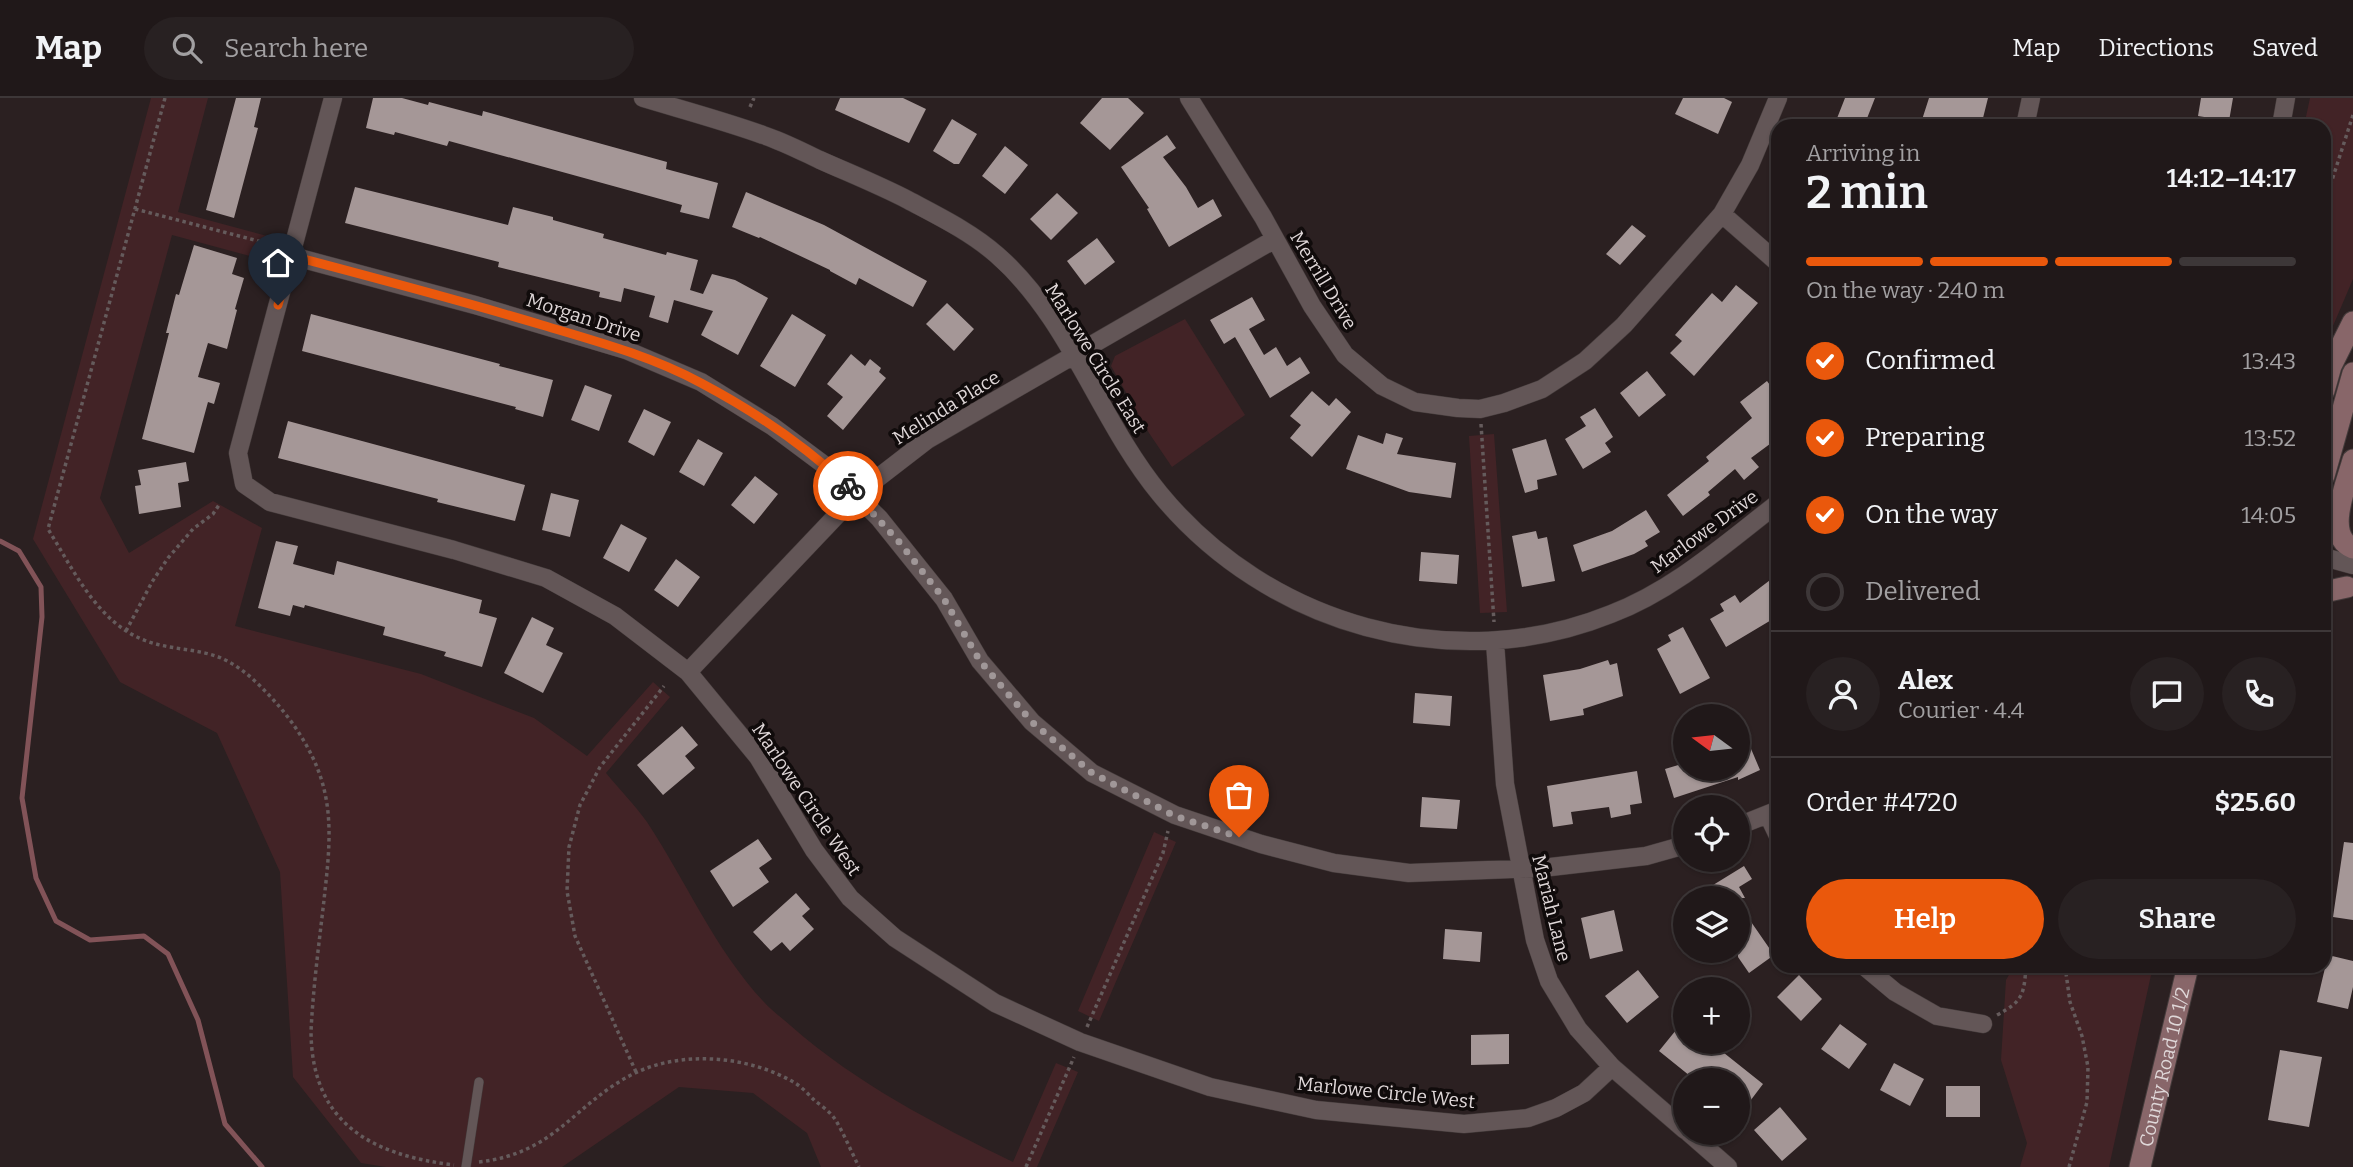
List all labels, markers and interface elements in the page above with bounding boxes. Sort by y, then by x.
search box [144,17,634,80]
text: Map [35,28,102,68]
icon: search [168,29,206,67]
text: Search here [224,33,368,64]
text: Map [2012,34,2061,62]
text: Directions [2099,34,2214,62]
text: Saved [2252,34,2318,62]
text: Arriving in [1806,139,1920,167]
text: 14:12–14:17 [2166,163,2296,194]
text: 2 min [1806,165,1928,220]
street label: Merrill Drive [1285,227,1362,334]
pin [248,233,308,305]
icon: home [259,244,297,282]
text: On the way · 240 m [1806,276,2005,304]
street label: Marlowe Circle East [1040,279,1151,438]
street label: Morgan Drive [524,288,644,347]
icon: check [1806,342,1844,380]
text: Confirmed [1865,345,1995,376]
text: 13:43 [2242,347,2296,375]
street label: Melinda Place [888,365,1004,449]
icon: check [1806,419,1844,457]
text: Preparing [1865,422,1985,453]
text: 13:52 [2244,424,2296,452]
courier [813,451,883,521]
icon: bike [829,467,867,505]
street label: Marlowe Drive [1646,485,1762,578]
icon: check [1806,496,1844,534]
text: On the way [1865,499,1998,530]
text: 14:05 [2241,501,2296,529]
text: Delivered [1865,576,1980,607]
button: person [1806,657,1880,731]
button: chat [2130,657,2204,731]
button: phone [2222,657,2296,731]
text: Alex [1898,665,1953,696]
text: Courier · 4.4 [1898,696,2024,724]
north arrow [1673,704,1750,780]
map controls [1673,704,1750,1145]
street label: Marlowe Circle West [747,719,866,880]
pin [1209,765,1269,837]
icon: bag [1220,776,1258,814]
text: Order #4720 [1806,787,1958,818]
text: $25.60 [2214,787,2296,818]
button: locate [1673,795,1750,872]
street label: Mariah Lane [1527,852,1576,964]
button: Help [1806,879,2044,959]
button: Share [2058,879,2296,959]
button: layers [1673,886,1750,963]
button: + [1673,977,1750,1054]
street label: County Road 10 1/2 [2134,985,2195,1149]
button: − [1673,1068,1750,1145]
street label: Marlowe Circle West [1296,1072,1476,1113]

